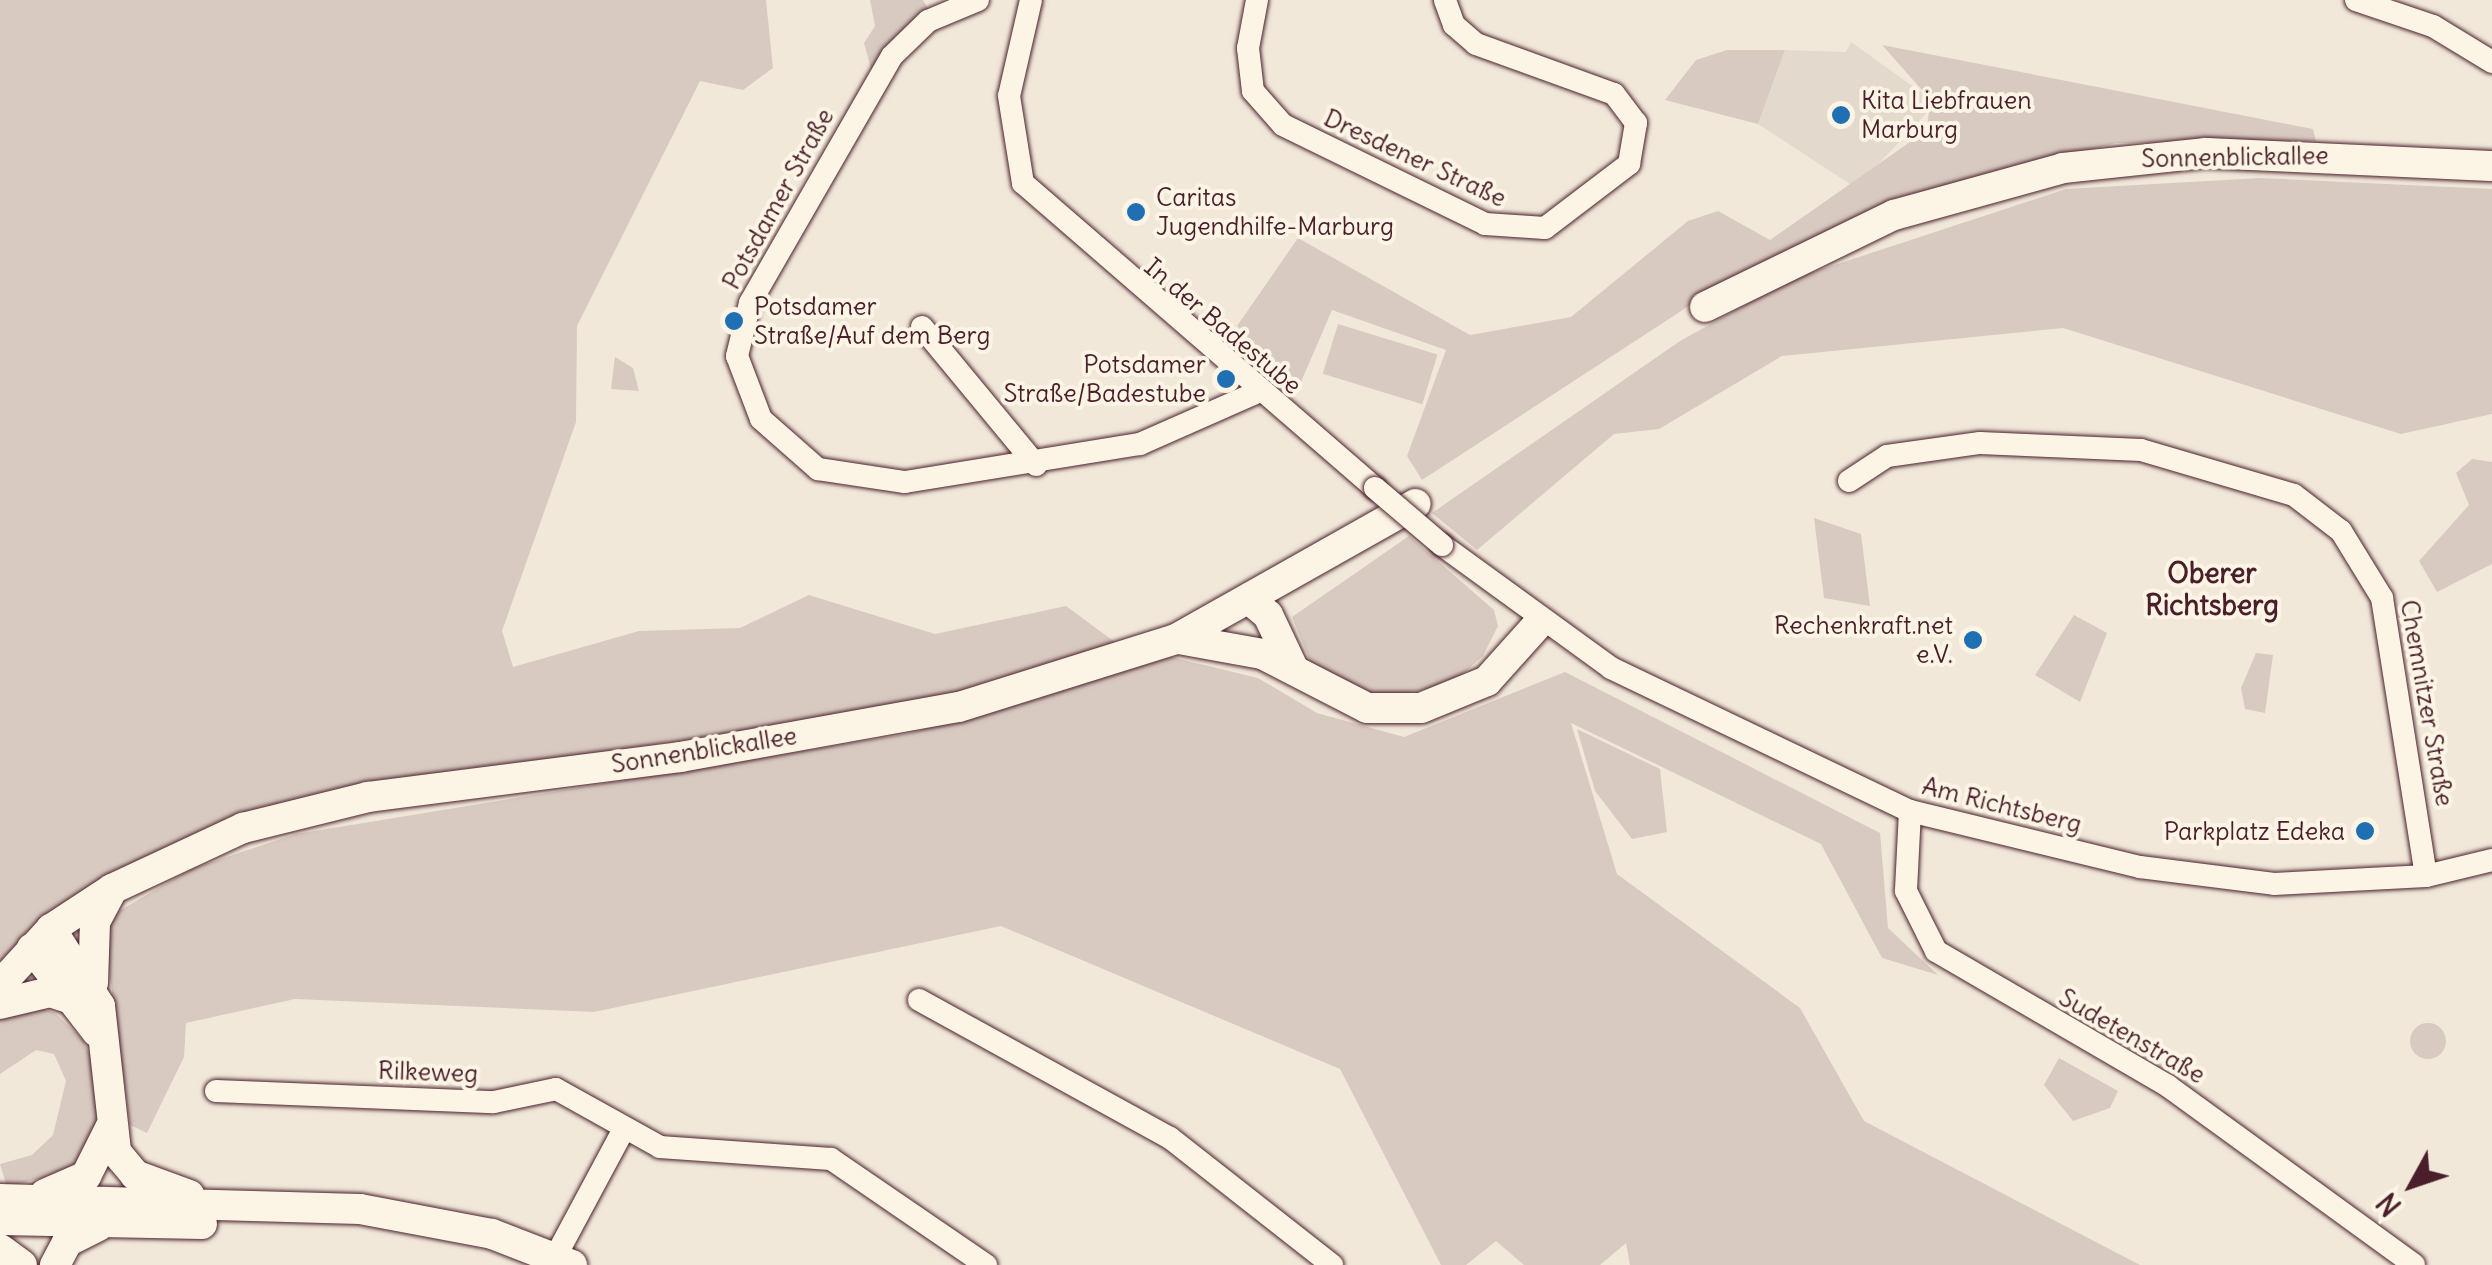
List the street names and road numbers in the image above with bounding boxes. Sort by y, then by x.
street label: Potsdamer Straße [716,103,840,295]
street label: Dresdener Straße [1319,103,1511,213]
street label: Sonnenblickallee [2141,140,2329,174]
street label: In der Badestube [1138,252,1308,400]
street label: Chemnitzer Straße [2394,597,2460,809]
street label: Sonnenblickallee [609,721,799,779]
street label: Am Richtsberg [1919,771,2085,839]
street label: Sudetenstraße [2054,982,2210,1090]
street label: Rilkeweg [377,1055,479,1089]

